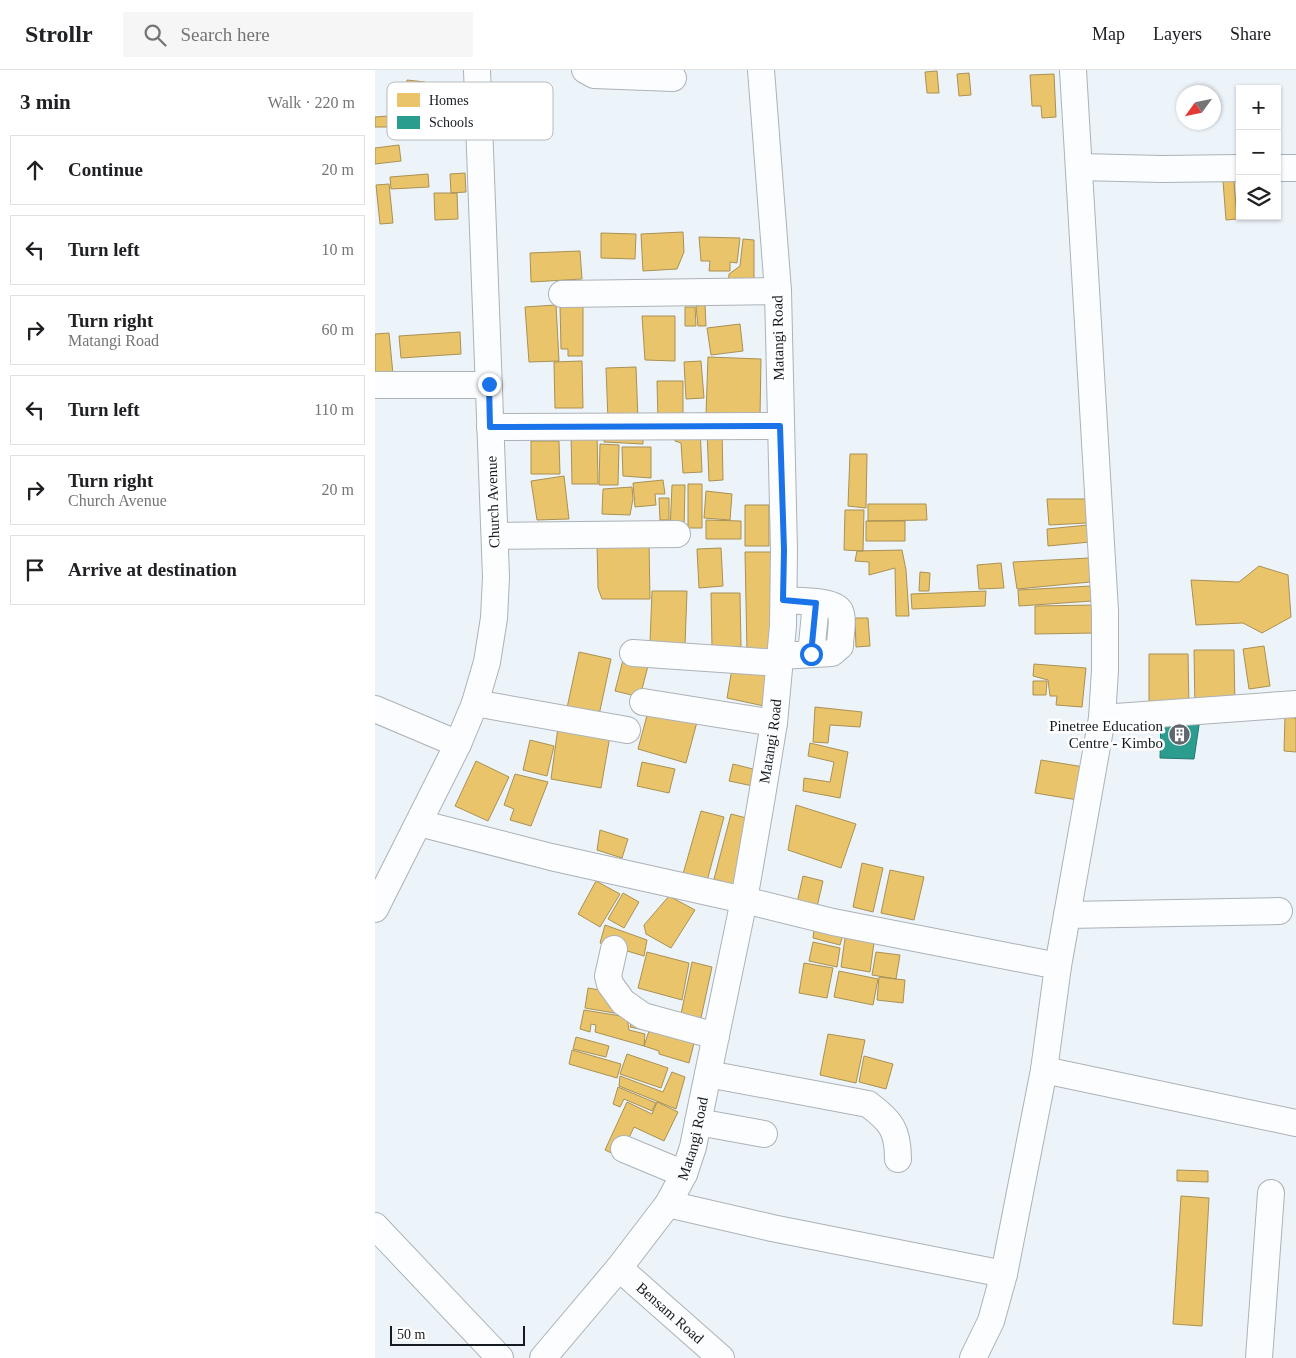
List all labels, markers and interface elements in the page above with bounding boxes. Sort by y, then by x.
search box [123,12,473,57]
text: Strollr [25,21,93,47]
icon: search [141,21,169,49]
text: Search here [181,24,270,45]
text: Map [1092,24,1125,44]
text: Layers [1153,24,1202,44]
text: Share [1230,24,1271,44]
legend [387,82,553,140]
north arrow [1176,85,1221,130]
map controls [1236,85,1281,220]
button: + [1236,85,1281,130]
text: 3 min [20,90,71,114]
text: Homes [429,93,469,108]
text: Walk · 220 m [268,94,355,111]
text: Schools [429,115,473,130]
button: − [1236,130,1281,175]
icon: ahead [21,156,49,184]
text: Continue [68,159,143,180]
text: 20 m [322,161,354,178]
button: layers [1236,175,1281,220]
icon: left [21,236,49,264]
text: Turn left [68,239,140,260]
text: 10 m [322,241,354,258]
street label: Matangi Road [769,295,787,381]
text: Turn right [68,310,153,331]
icon: right [21,316,49,344]
text: 60 m [322,321,354,338]
text: Matangi Road [68,332,159,349]
route end [478,373,501,396]
icon: left [21,396,49,424]
text: Turn left [68,399,140,420]
text: 110 m [314,401,354,418]
street label: Church Avenue [483,455,503,549]
text: Turn right [68,470,153,491]
icon: right [21,476,49,504]
text: 20 m [322,481,354,498]
text: Church Avenue [68,492,167,509]
icon: arrive [21,556,49,584]
text: Arrive at destination [68,559,237,580]
route start [800,643,823,666]
street label: Matangi Road [756,698,784,785]
place label: Pinetree Education Centre - Kimbo [1049,718,1163,751]
building icon: Pinetree Education Centre - Kimbo [1167,723,1191,747]
street label: Matangi Road [674,1095,711,1182]
street label: Bensam Road [633,1279,707,1347]
scale bar [390,1323,525,1346]
text: 50 m [397,1327,425,1342]

